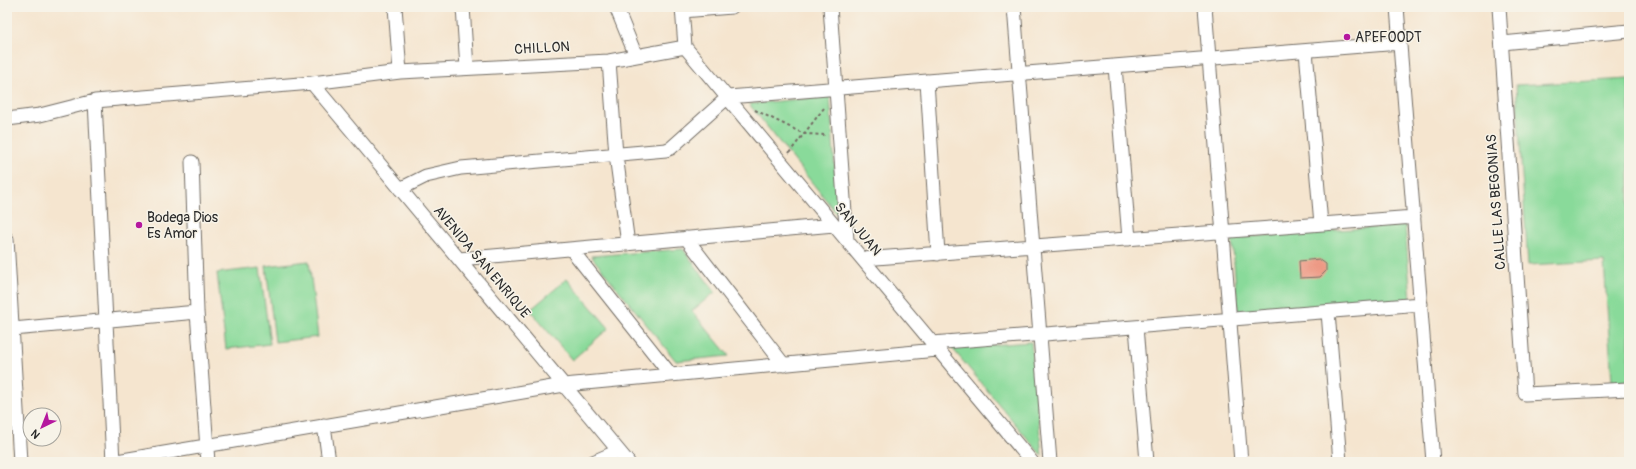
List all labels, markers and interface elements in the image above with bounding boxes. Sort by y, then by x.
place label: APEFOODT [1355,29,1422,46]
marker: APEFOODT [1342,32,1352,42]
street label: CHILLON [514,38,570,58]
street label: CALLE LAS BEGONIAS [1483,134,1509,270]
street label: SAN JUAN [831,199,885,259]
street label: AVENIDA SAN ENRIQUE [430,202,534,322]
place label: Bodega Dios Es Amor [147,209,219,242]
marker: Bodega Dios Es Amor [134,220,144,230]
north arrow [22,407,62,447]
text: N [28,426,43,441]

